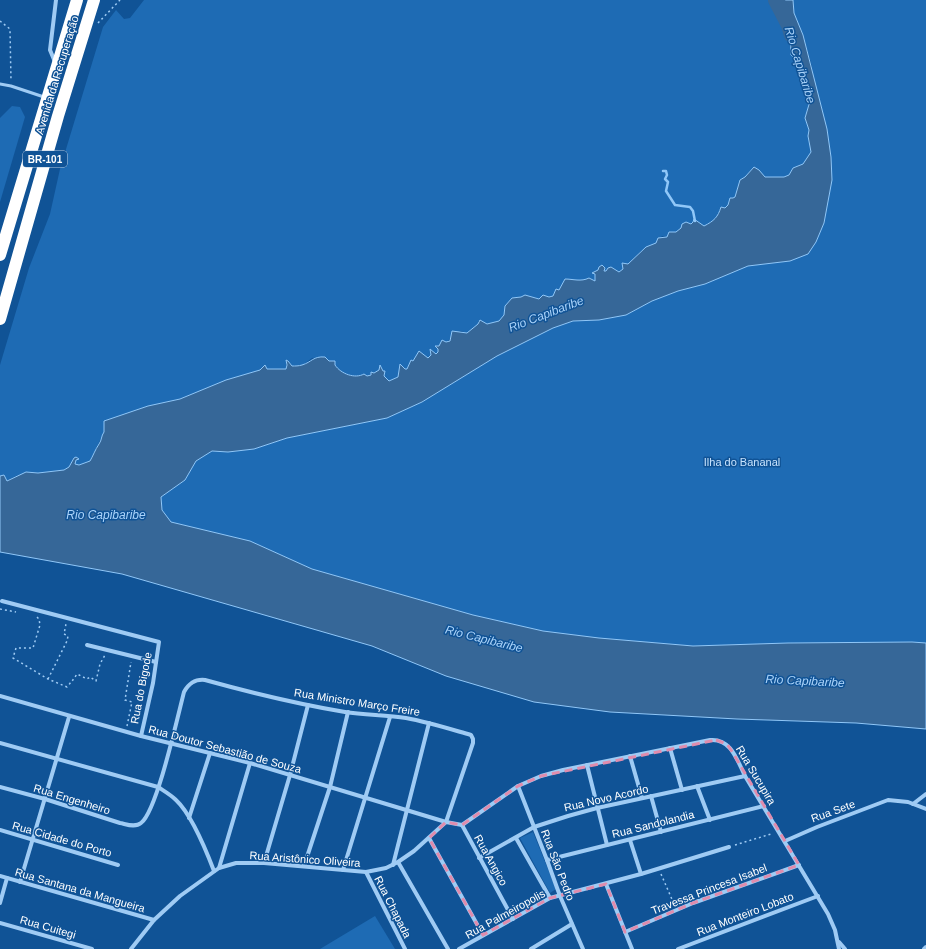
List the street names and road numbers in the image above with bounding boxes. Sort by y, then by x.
street label: Avenida da Recuperação [33,14,81,136]
road number: BR-101 [23,151,67,167]
street label: Rua do Bigode [128,651,154,725]
street label: Rua Ministro Março Freire [293,686,421,718]
street label: Rua Doutor Sebastião de Souza [147,723,304,775]
street label: Rua Sucupira [734,743,779,807]
street label: Rua Engenheiro [32,782,112,816]
street label: Rua Novo Acordo [563,782,649,814]
street label: Rua Sete [809,798,857,824]
street label: Rua Sandolandia [611,808,696,840]
street label: Rua Cidade do Porto [11,819,113,859]
street label: Rua São Pedro [539,828,577,902]
street label: Rua Angico [472,832,510,888]
street label: Rua Aristônico Oliveira [249,849,362,869]
street label: Travessa Princesa Isabel [649,861,769,917]
street label: Rua Santana da Mangueira [14,866,147,915]
street label: Rua Chapada [372,874,414,941]
street label: Rua Palmeiropolis [463,887,547,941]
street label: Rua Monteiro Lobato [695,890,795,938]
street label: Rua Cuitegi [19,913,77,941]

